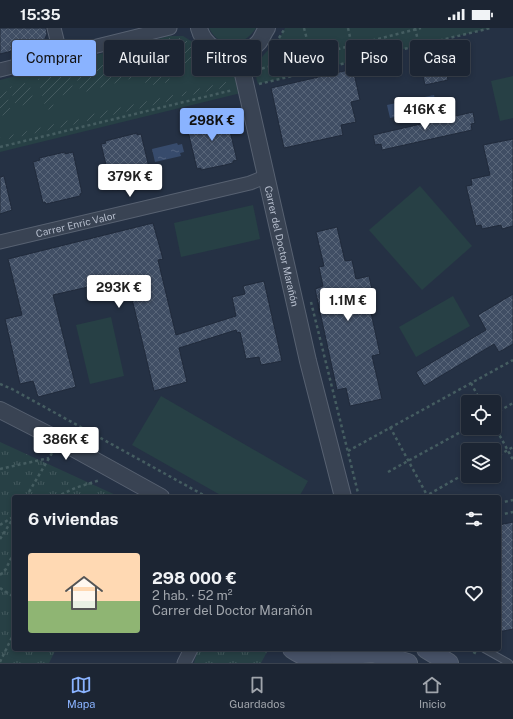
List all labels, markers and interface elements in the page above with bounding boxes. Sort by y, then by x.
text: 15:35 [20,6,61,23]
chip: Comprar [12,40,96,76]
chip: Alquilar [104,40,184,76]
chip: Filtros [192,40,261,76]
chip: Nuevo [269,40,338,76]
chip: Piso [346,40,402,76]
chip: Casa [410,40,470,76]
pin: 416K € [392,97,458,131]
text: 416K € [403,102,447,117]
pin: 298K € [179,108,245,142]
text: 298K € [189,113,235,128]
pin: 379K € [97,164,163,198]
text: 379K € [107,169,153,184]
street label: Carrer del Doctor Marañón [262,184,302,308]
street label: Carrer Enric Valor [35,209,117,239]
pin: 293K € [86,275,152,309]
text: 293K € [96,280,142,295]
pin: 1.1M € [315,288,381,322]
text: 1.1M € [329,293,367,308]
map controls [461,395,501,483]
button: locate [461,395,501,435]
pin: 386K € [33,427,99,461]
text: 386K € [43,432,89,447]
button: layers [461,443,501,483]
icon: filters [463,508,485,530]
text: 6 viviendas [28,509,119,529]
text: 298 000 € [152,568,237,588]
icon: home [60,569,108,617]
icon: heart [463,582,485,604]
text: 2 hab. · 52 m² [152,588,233,603]
text: Carrer del Doctor Marañón [152,603,312,618]
tab: Mapa [67,674,95,710]
tab: Guardados [229,674,285,710]
tab: Inicio [419,674,446,710]

